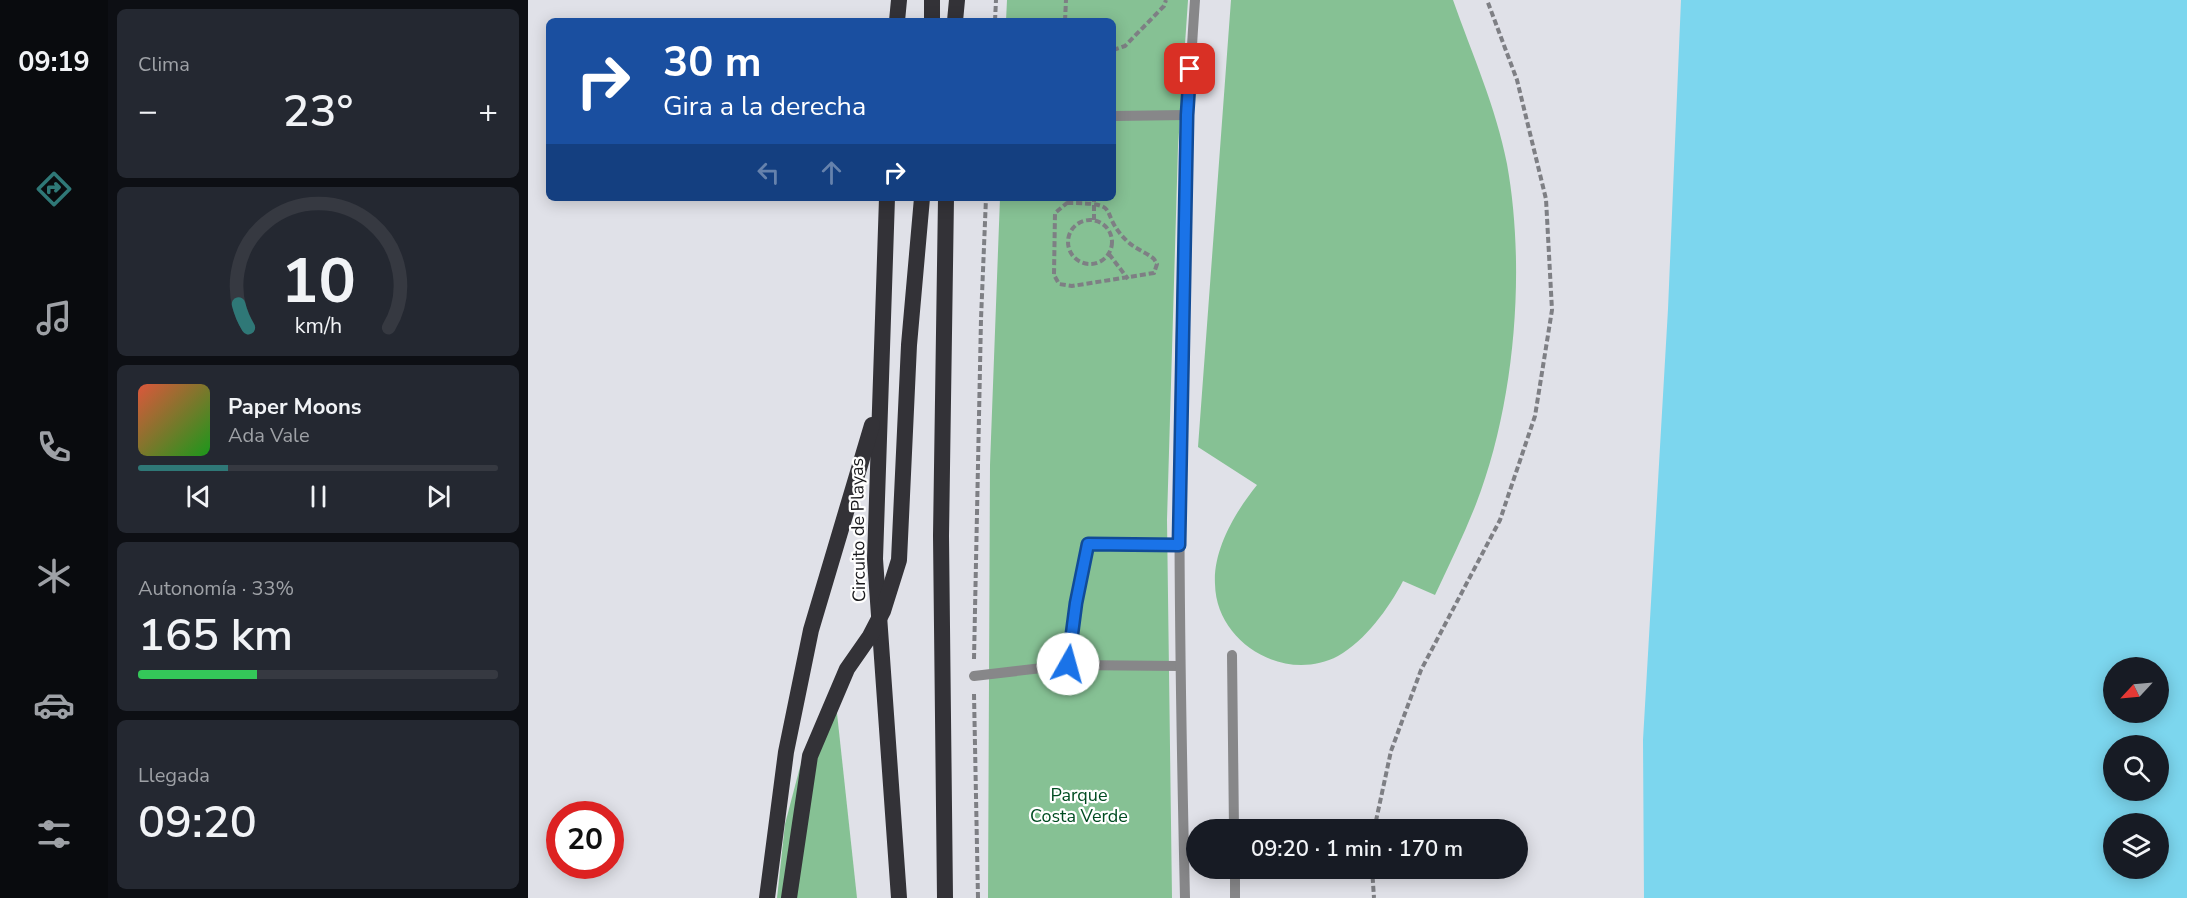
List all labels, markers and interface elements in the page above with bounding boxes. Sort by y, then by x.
text: 30 m [663,34,762,91]
icon: right [564,42,642,120]
pin [1164,43,1215,94]
text: 09:19 [18,44,90,81]
text: Clima [138,51,190,78]
icon: arrive [1173,52,1206,85]
text: 23° [283,81,353,142]
text: Gira a la derecha [663,88,866,125]
text: − [138,89,158,134]
text: + [478,89,498,134]
icon: left [752,156,785,189]
icon: ahead [815,156,848,189]
icon: right [878,156,911,189]
icon: directions [33,168,75,210]
text: 10 [281,239,355,324]
icon: music [33,297,75,339]
text: km/h [294,312,342,342]
text: Paper Moons [228,392,362,422]
text: Ada Vale [228,422,310,449]
icon: phone [33,426,75,468]
street label: Circuito de Playas [845,458,871,602]
icon: previous [182,480,215,513]
icon: pause [302,480,335,513]
icon: next [422,480,455,513]
icon: climate [33,555,75,597]
text: Autonomía · 33% [138,575,294,602]
text: 165 km [138,605,293,666]
position arrow [1036,632,1100,696]
north arrow [2103,657,2169,723]
map controls [2103,657,2169,879]
icon: car [33,684,75,726]
button: search [2103,735,2169,801]
text: Llegada [138,762,210,789]
park label: Parque Costa Verde [1030,783,1128,828]
text: 09:20 [138,792,257,853]
speed limit sign: 20 [546,801,624,879]
icon: filters [33,813,75,855]
button: layers [2103,813,2169,879]
text: 09:20 · 1 min · 170 m [1251,834,1463,864]

